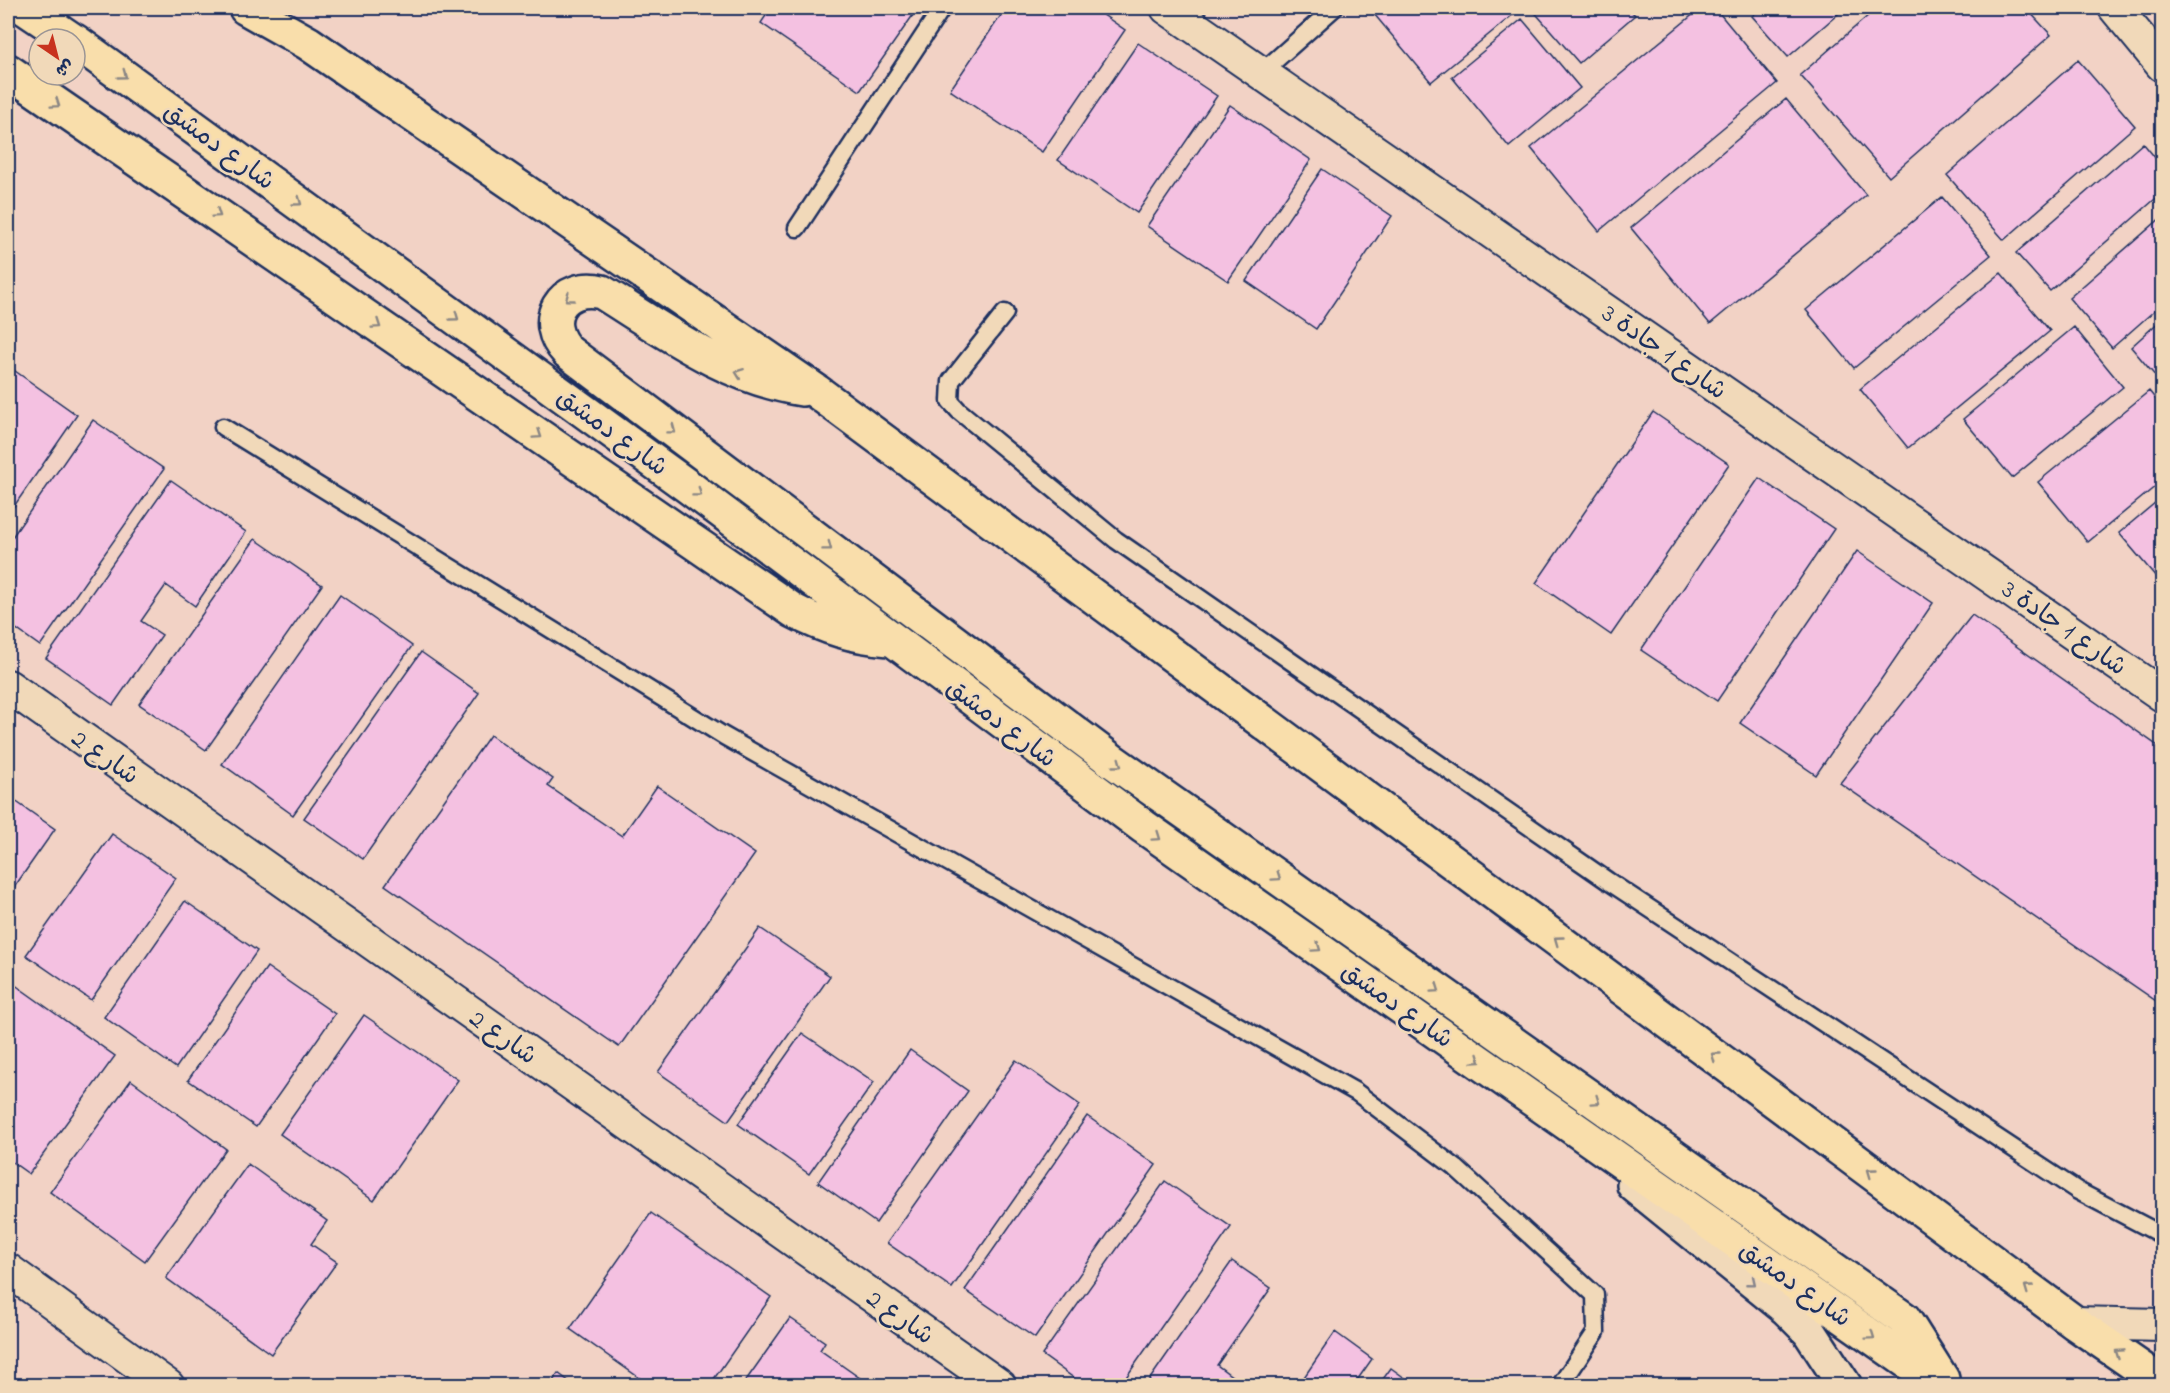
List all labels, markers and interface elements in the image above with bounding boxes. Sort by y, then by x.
north arrow [27,27,87,87]
text: ش [50,53,79,83]
one-way arrow [116,68,127,79]
street label: شارع دمشق [155,94,282,201]
one-way arrow [49,97,60,108]
one-way arrow [291,195,302,206]
one-way arrow [210,207,221,218]
one-way arrow [565,290,576,301]
street label: شارع 1 جادة 3 [1593,296,1734,411]
one-way arrow [449,310,460,321]
one-way arrow [371,318,382,329]
one-way arrow [734,367,745,380]
street label: شارع دمشق [548,380,675,487]
one-way arrow [666,423,677,434]
one-way arrow [532,428,543,439]
one-way arrow [691,486,702,497]
one-way arrow [821,540,832,551]
street label: شارع 1 جادة 3 [1993,572,2134,687]
street label: شارع دمشق [937,670,1064,779]
street label: شارع 2 [62,721,146,796]
one-way arrow [1111,757,1122,768]
one-way arrow [1151,830,1162,841]
one-way arrow [1270,870,1281,881]
one-way arrow [1553,936,1564,947]
one-way arrow [1311,941,1322,952]
street label: شارع دمشق [1332,954,1460,1059]
one-way arrow [1430,982,1441,993]
street label: شارع 2 [460,1001,544,1076]
one-way arrow [1710,1052,1721,1063]
one-way arrow [1471,1053,1482,1064]
one-way arrow [1589,1094,1600,1105]
one-way arrow [1867,1168,1878,1179]
street label: شارع دمشق [1730,1233,1858,1338]
one-way arrow [1746,1274,1757,1285]
street label: شارع 2 [857,1281,941,1356]
one-way arrow [2024,1284,2035,1295]
one-way arrow [1864,1329,1875,1340]
one-way arrow [2115,1349,2126,1360]

